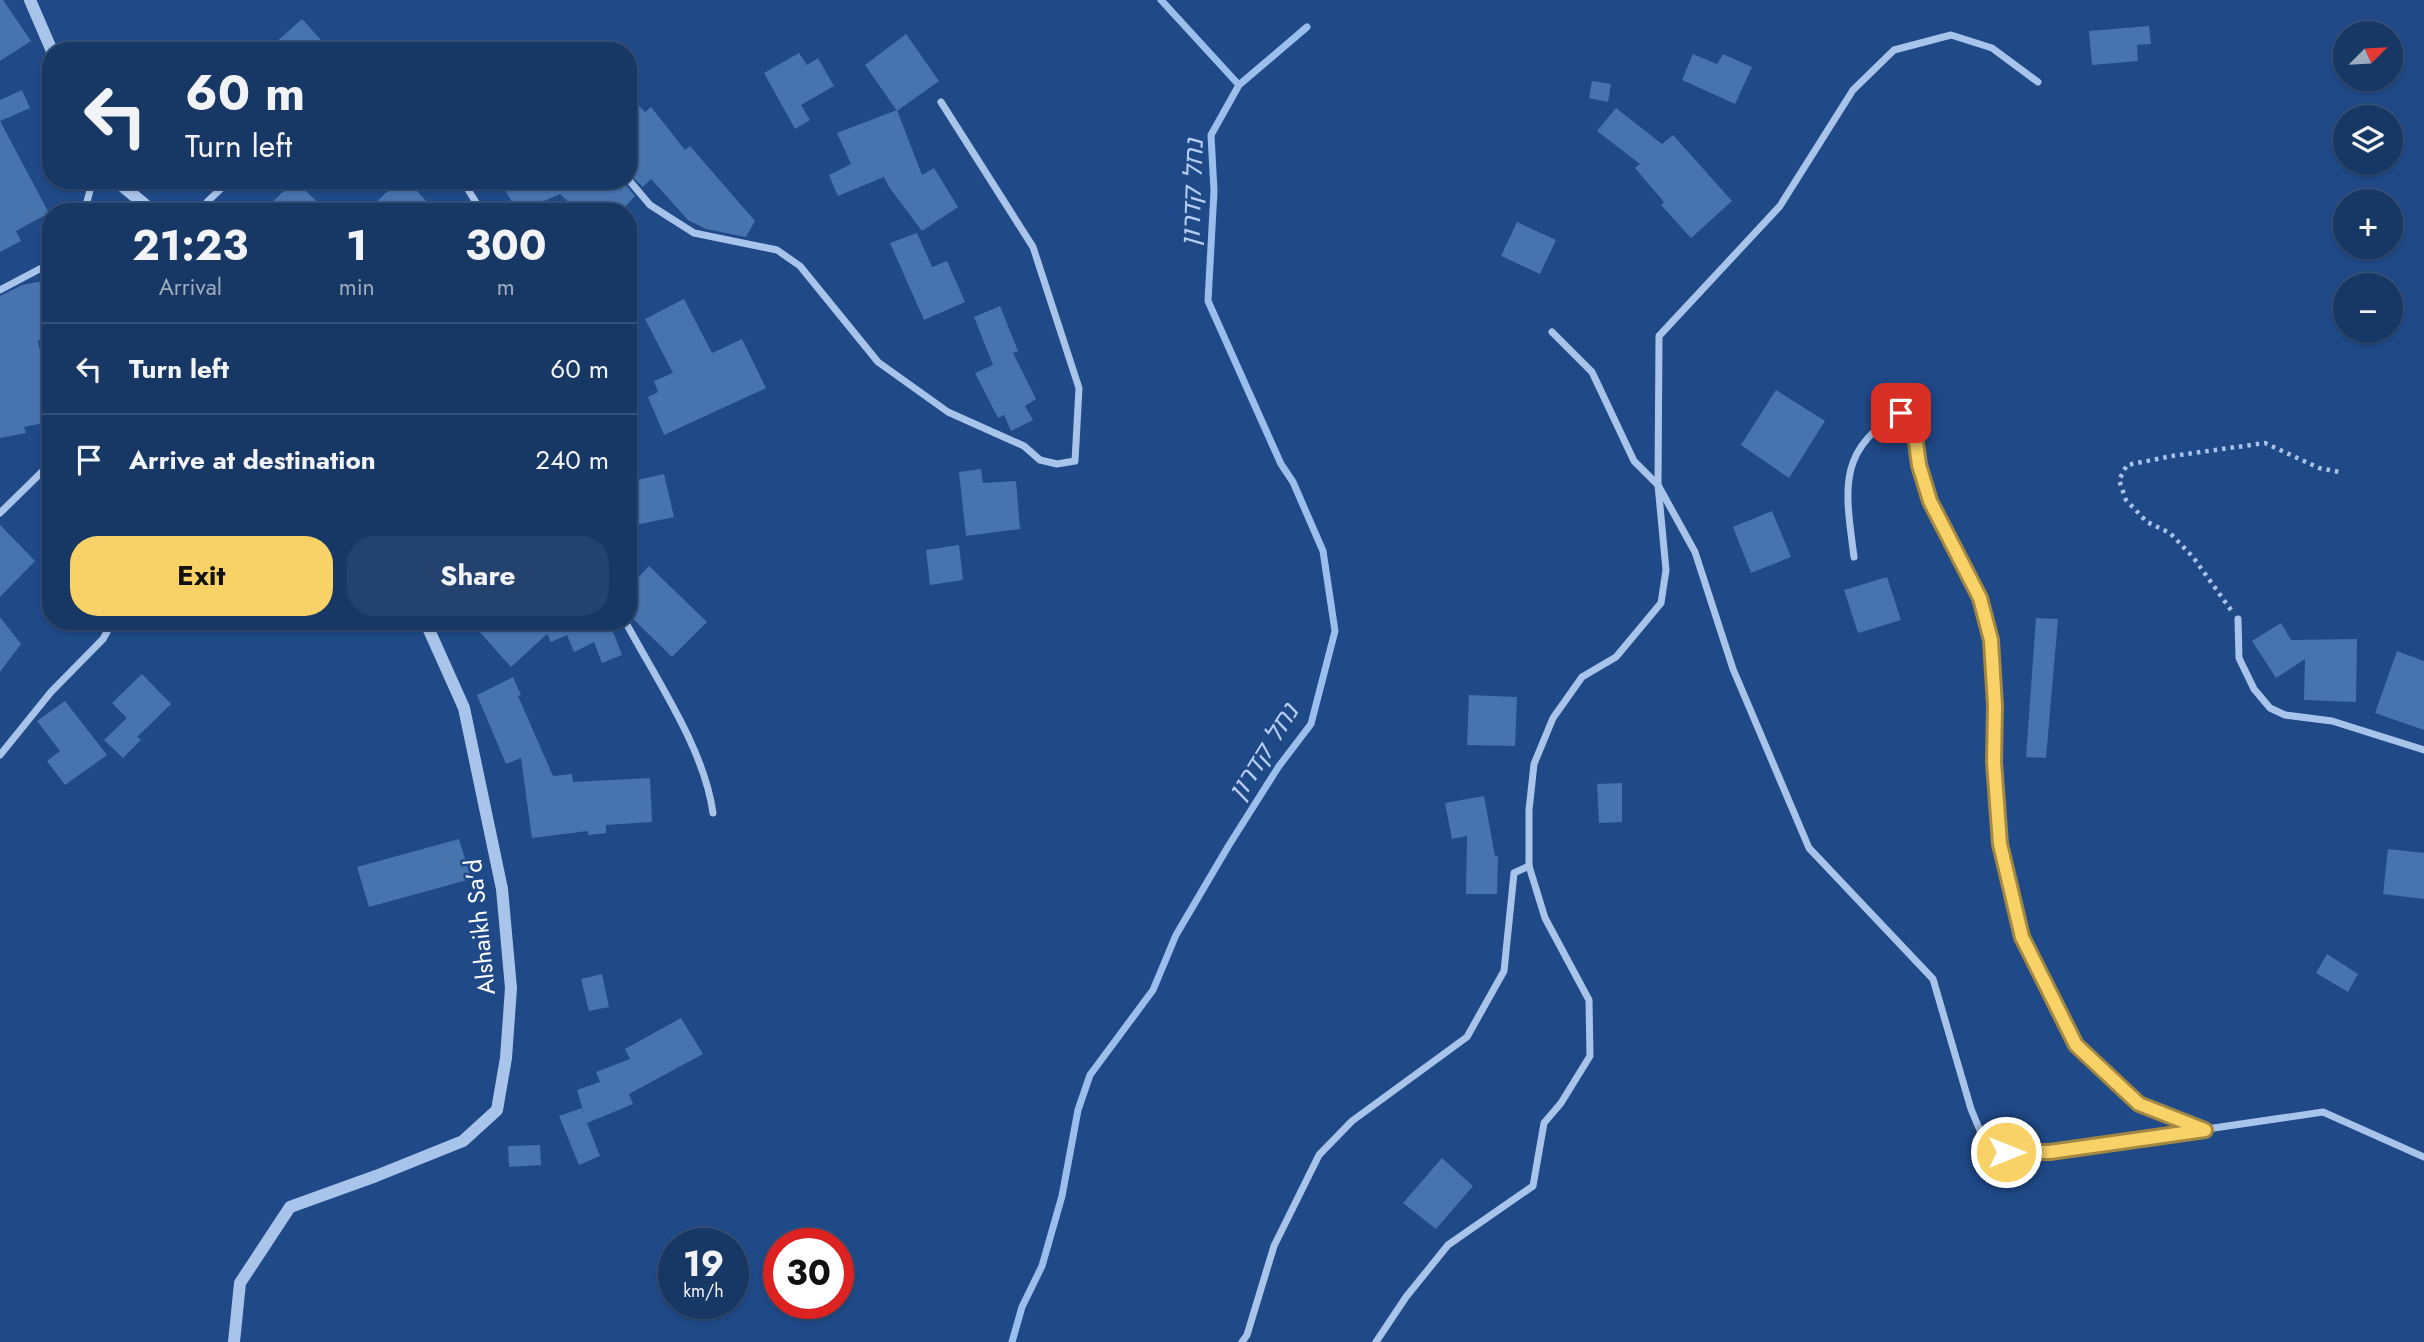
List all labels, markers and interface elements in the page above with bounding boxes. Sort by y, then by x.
north arrow [2333,21,2403,91]
map controls [2333,21,2403,343]
text: 60 m [185,58,305,128]
icon: left [70,70,161,161]
button: layers [2333,105,2403,175]
text: Turn left [185,123,292,169]
water label: נחל קדרון [1171,136,1213,248]
button: + [2333,189,2403,259]
text: 21:23 [132,215,248,276]
text: 1 [346,215,367,276]
text: 300 [465,215,547,276]
text: Arrival [159,270,222,304]
text: min [339,270,375,304]
text: m [497,270,515,304]
button: − [2333,273,2403,343]
icon: left [70,350,108,388]
text: Turn left [129,350,229,388]
text: 60 m [550,350,609,388]
pin [1871,383,1931,443]
icon: arrive [1882,394,1920,432]
icon: arrive [70,441,108,479]
text: Arrive at destination [129,441,376,479]
text: 240 m [535,441,609,479]
button: Exit [70,536,333,616]
button: Share [347,536,609,616]
water label: נחל קדרון [1218,694,1309,808]
street label: Alshaikh Sa'd [455,857,504,997]
position arrow [1969,1115,2043,1189]
speed limit sign: 30 [763,1228,854,1319]
text: 19 [683,1239,724,1289]
text: km/h [683,1278,724,1304]

